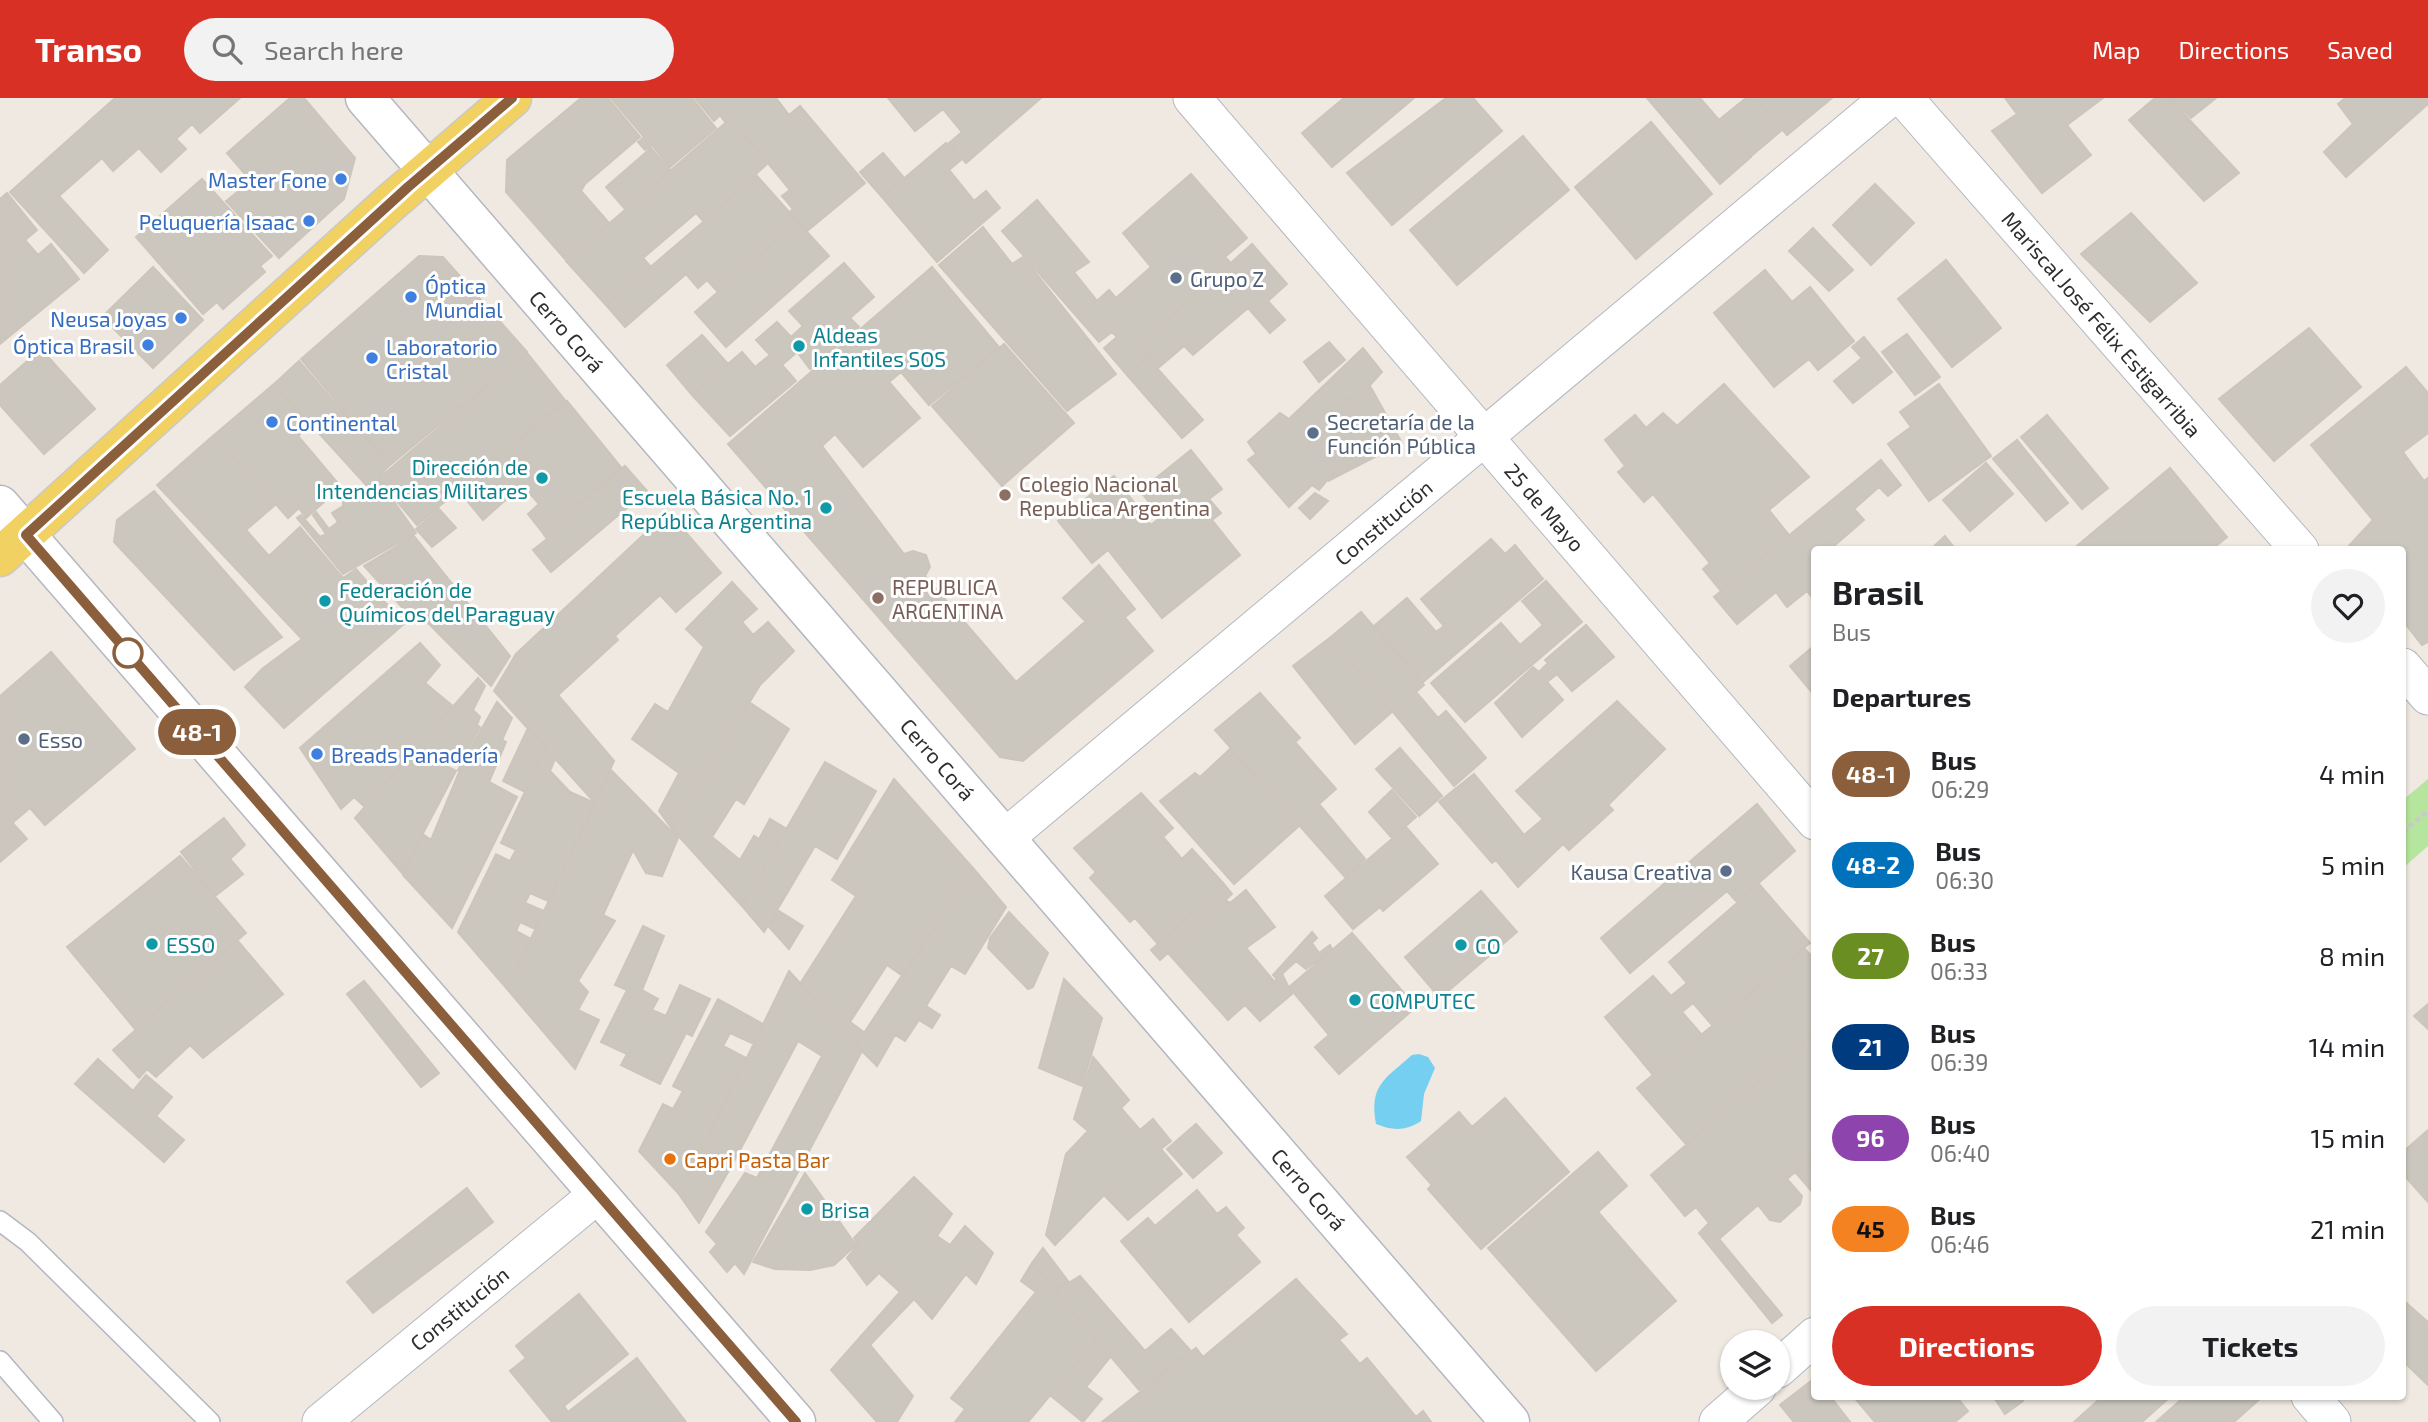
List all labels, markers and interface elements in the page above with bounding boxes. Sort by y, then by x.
search box [184,18,674,81]
text: Transo [35,29,142,69]
icon: search [208,30,246,68]
text: Search here [264,34,404,65]
text: Map [2092,35,2140,64]
text: Directions [2178,35,2289,64]
text: Saved [2327,35,2393,64]
place label: Master Fone [208,167,327,192]
marker: Master Fone [333,171,349,187]
street label: Mariscal José Félix Estigarribia [1997,206,2207,442]
place label: Peluquería Isaac [139,209,295,234]
marker: Peluquería Isaac [301,213,317,229]
place label: Grupo Z [1190,266,1264,291]
marker: Grupo Z [1168,270,1184,286]
place label: Óptica Mundial [425,273,503,322]
street label: Cerro Corá [525,285,609,377]
marker: Óptica Mundial [403,289,419,305]
place label: Neusa Joyas [50,306,167,331]
marker: Neusa Joyas [173,310,189,326]
place label: Aldeas Infantiles SOS [813,322,946,371]
place label: Óptica Brasil [13,333,135,358]
place label: Laboratorio Cristal [386,334,498,383]
marker: Óptica Brasil [140,337,156,353]
marker: Aldeas Infantiles SOS [791,338,807,354]
marker: Laboratorio Cristal [364,350,380,366]
place label: Secretaría de la Función Pública [1327,409,1476,458]
place label: Continental [286,410,398,435]
marker: Continental [264,414,280,430]
marker: Secretaría de la Función Pública [1305,425,1321,441]
place label: Dirección de Intendencias Militares [316,454,528,503]
street label: 25 de Mayo [1500,458,1590,556]
marker: Dirección de Intendencias Militares [534,470,550,486]
place label: Colegio Nacional Republica Argentina [1019,471,1210,520]
street label: Constitución [1329,474,1437,570]
place label: Escuela Básica No. 1 República Argentina [621,484,812,533]
marker: Colegio Nacional Republica Argentina [997,487,1013,503]
marker: Escuela Básica No. 1 República Argentina [818,500,834,516]
button: heart [2311,569,2385,643]
text: Brasil [1832,572,1923,612]
place label: REPUBLICA ARGENTINA [892,574,1003,623]
place label: Federación de Químicos del Paraguay [339,577,555,627]
marker: REPUBLICA ARGENTINA [870,590,886,606]
marker: Federación de Químicos del Paraguay [317,593,333,609]
text: Bus [1832,618,1871,646]
unlabelled marker [113,638,143,668]
text: Departures [1832,681,1971,712]
line badge: 48-1 [148,709,246,755]
street label: Cerro Corá [896,713,980,805]
text: 48-1 [172,717,222,746]
place label: Esso [38,727,83,752]
marker: Esso [16,731,32,747]
place label: Breads Panadería [331,742,498,767]
text: Bus [1931,744,1977,775]
marker: Breads Panadería [309,746,325,762]
text: 4 min [2319,758,2385,789]
text: 48-1 [1846,759,1896,788]
text: 06:29 [1931,775,1989,803]
text: Bus [1935,835,1981,866]
text: 5 min [2321,849,2385,880]
text: 48-2 [1846,850,1900,879]
place label: Kausa Creativa [1571,859,1712,884]
marker: Kausa Creativa [1718,863,1734,879]
text: 06:30 [1935,866,1994,894]
text: Bus [1930,926,1976,957]
place label: ESSO [166,932,215,957]
place label: CO [1475,933,1501,958]
marker: ESSO [144,936,160,952]
marker: CO [1453,937,1469,953]
text: 8 min [2319,940,2385,971]
text: 27 [1857,941,1884,970]
text: 06:33 [1930,957,1988,985]
place label: COMPUTEC [1369,988,1475,1013]
marker: COMPUTEC [1347,992,1363,1008]
text: Bus [1930,1017,1976,1048]
text: 14 min [2309,1031,2385,1062]
text: 21 [1858,1032,1883,1061]
text: 06:39 [1930,1048,1988,1076]
text: Bus [1930,1108,1976,1139]
text: 15 min [2311,1122,2385,1153]
text: 96 [1856,1123,1885,1152]
text: 06:40 [1930,1139,1990,1167]
street label: Cerro Corá [1267,1143,1351,1235]
place label: Capri Pasta Bar [684,1147,830,1172]
marker: Capri Pasta Bar [662,1151,678,1167]
place label: Brisa [821,1197,870,1222]
text: Bus [1930,1199,1976,1230]
marker: Brisa [799,1201,815,1217]
text: 21 min [2310,1213,2385,1244]
text: 45 [1856,1214,1885,1243]
text: 06:46 [1930,1230,1990,1258]
street label: Constitución [405,1261,513,1355]
button: Directions [1832,1306,2102,1386]
button: Tickets [2116,1306,2385,1386]
map controls [1720,1330,1790,1400]
button: layers [1720,1330,1790,1400]

